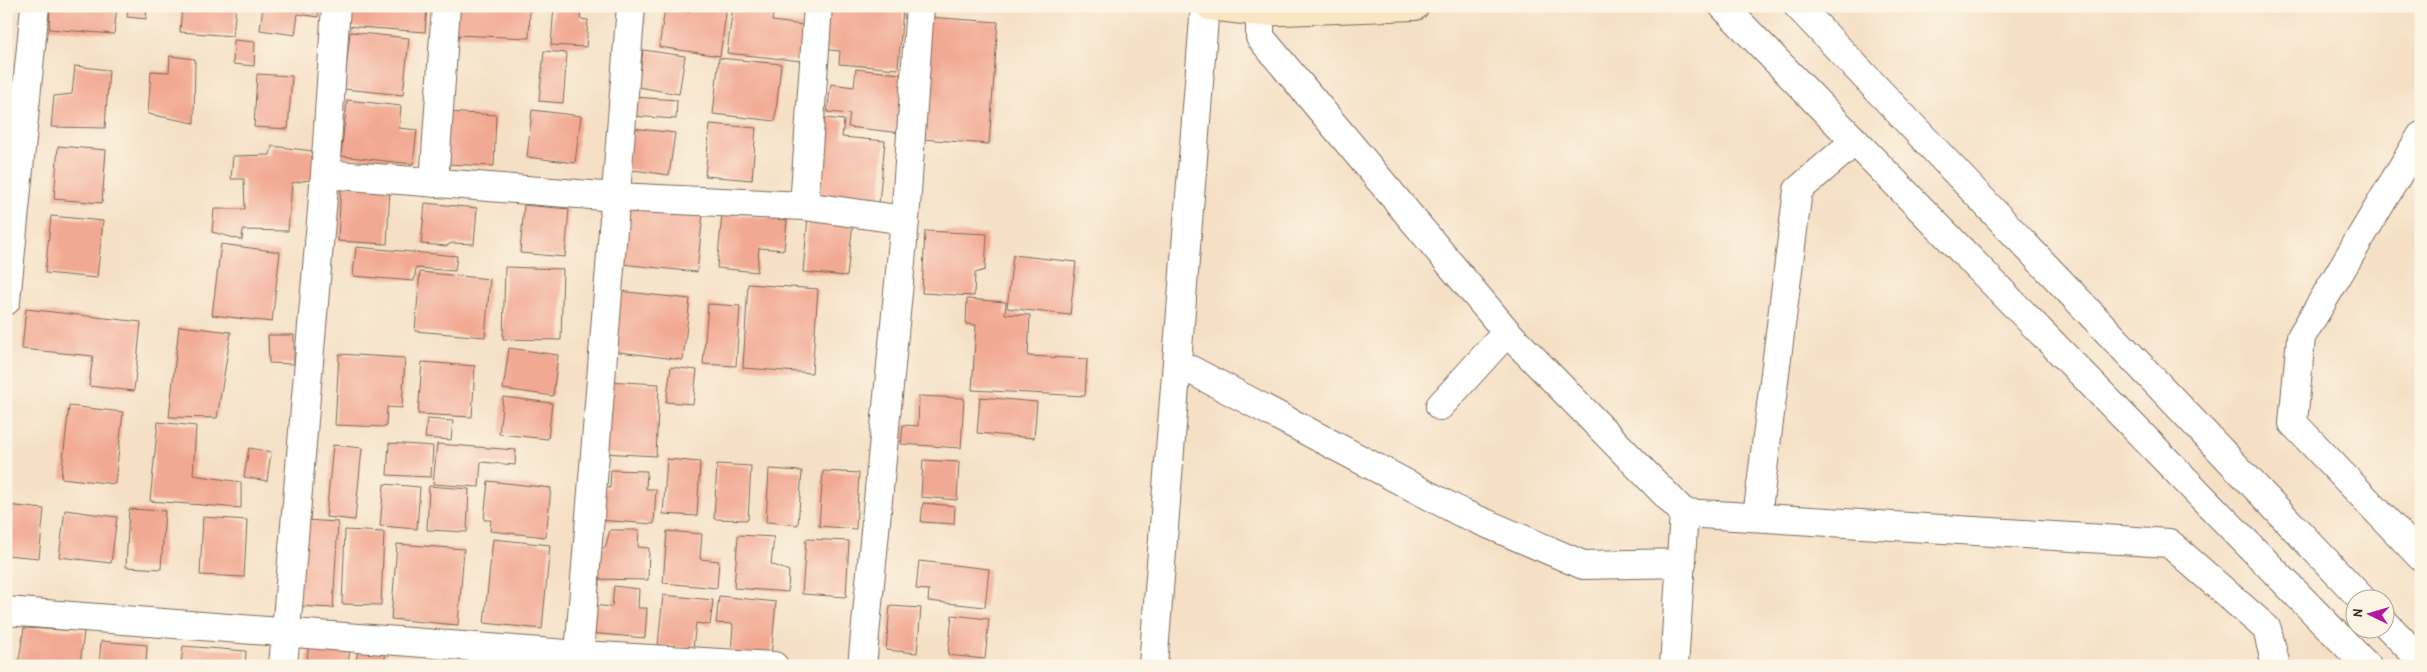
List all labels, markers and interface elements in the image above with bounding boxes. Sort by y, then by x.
north arrow [2344,590,2394,640]
text: N [2347,608,2366,617]

